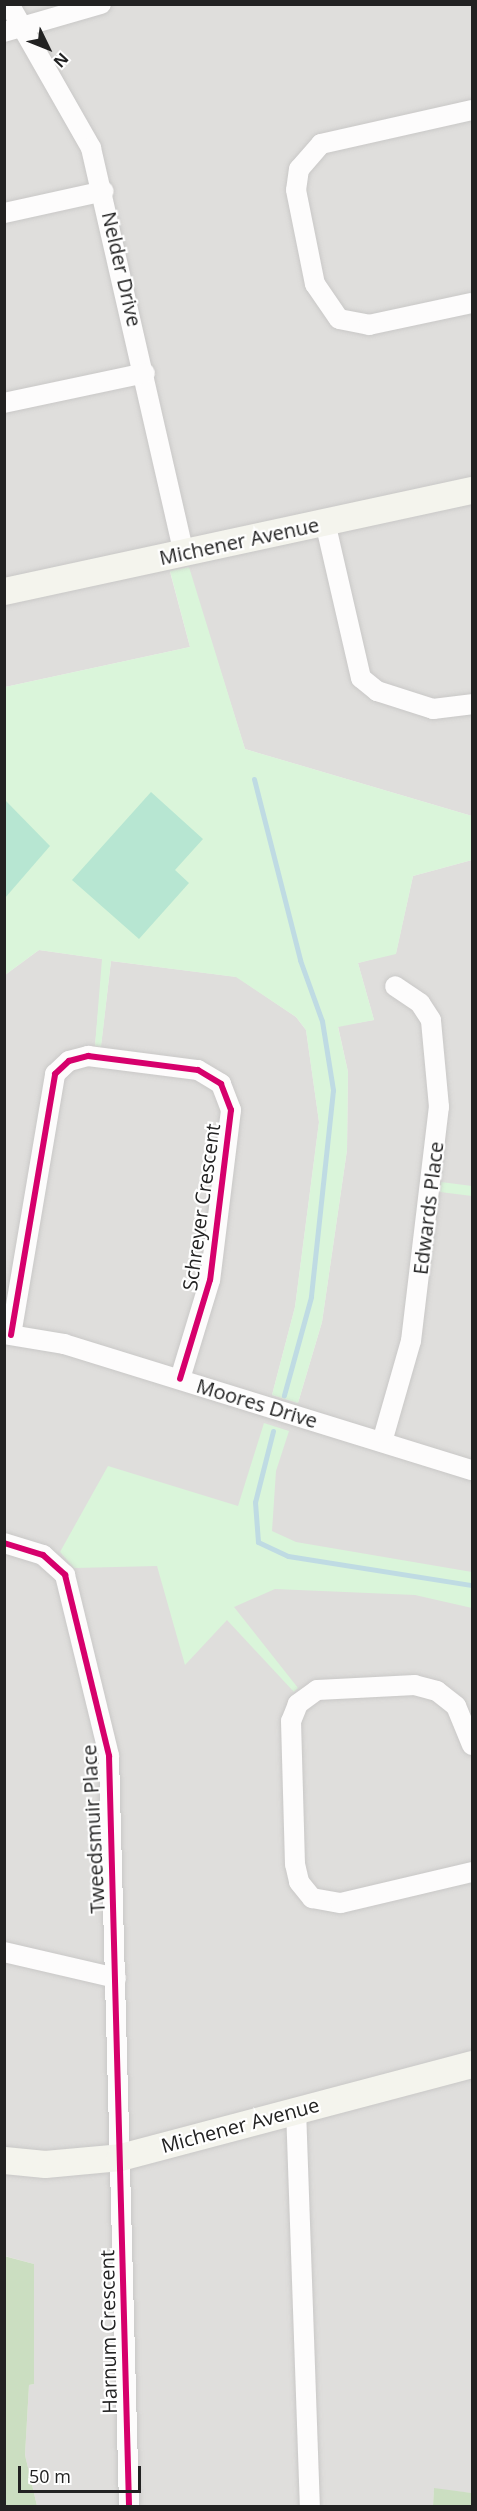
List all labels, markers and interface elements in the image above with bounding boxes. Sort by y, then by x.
north arrow [18,18,78,78]
text: N [49,48,74,73]
street label: Nelder Drive [97,209,147,329]
street label: Michener Avenue [157,512,321,570]
street label: Schreyer Crescent [177,1122,225,1292]
street label: Edwards Place [408,1140,448,1276]
street label: Moores Drive [194,1373,320,1433]
street label: Tweedsmuir Place [77,1744,109,1914]
street label: Michener Avenue [158,2092,322,2158]
street label: Harnum Crescent [95,2250,121,2414]
scale bar [21,2454,144,2492]
text: 50 m [29,2464,71,2488]

